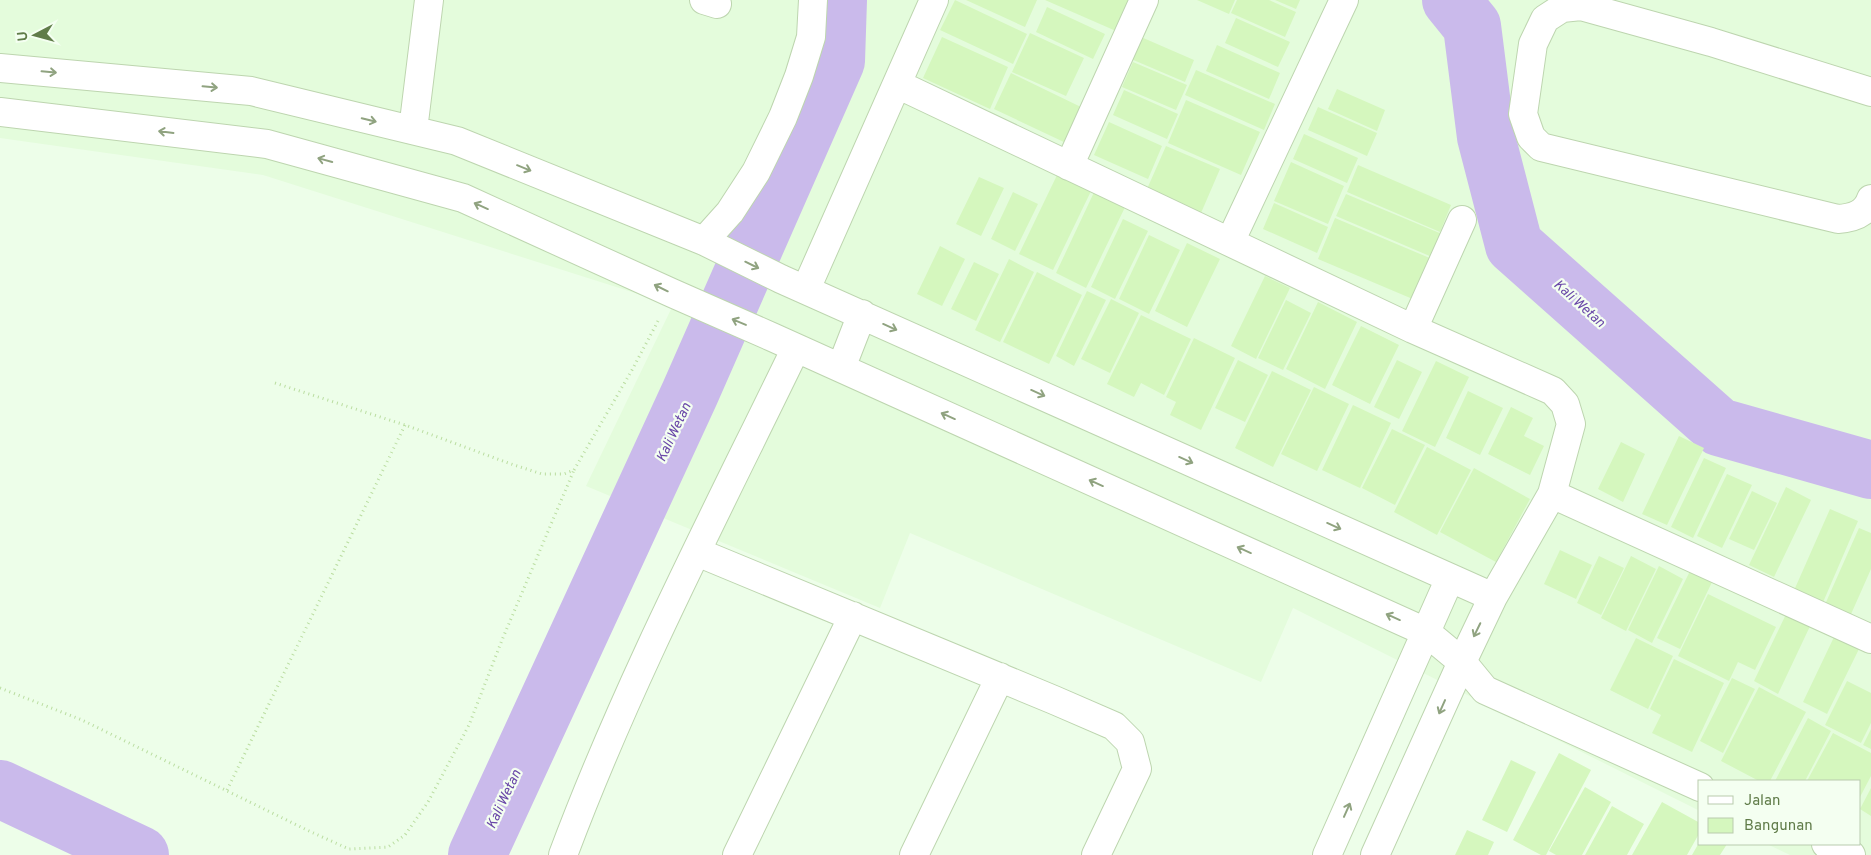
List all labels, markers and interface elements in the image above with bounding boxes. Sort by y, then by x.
north arrow [10,10,60,60]
text: U [15,30,33,42]
one-way arrow [40,68,56,77]
one-way arrow [202,82,218,92]
one-way arrow [361,115,377,125]
one-way arrow [158,127,174,137]
one-way arrow [318,155,334,164]
one-way arrow [516,164,531,173]
one-way arrow [474,201,489,210]
one-way arrow [744,260,759,270]
water label: Kali Wetan [1550,277,1609,332]
one-way arrow [654,283,669,292]
one-way arrow [731,317,746,326]
one-way arrow [882,323,897,332]
one-way arrow [1030,389,1045,399]
water label: Kali Wetan [653,400,696,465]
one-way arrow [941,411,956,421]
one-way arrow [1178,456,1193,465]
one-way arrow [1089,478,1104,487]
one-way arrow [1326,522,1341,532]
one-way arrow [1237,544,1252,554]
one-way arrow [1386,611,1401,621]
one-way arrow [1472,622,1482,637]
one-way arrow [1436,699,1446,714]
water label: Kali Wetan [483,767,526,832]
legend [1698,780,1861,845]
text: Jalan [1744,792,1781,811]
one-way arrow [1342,803,1352,818]
text: Bangunan [1744,817,1813,836]

